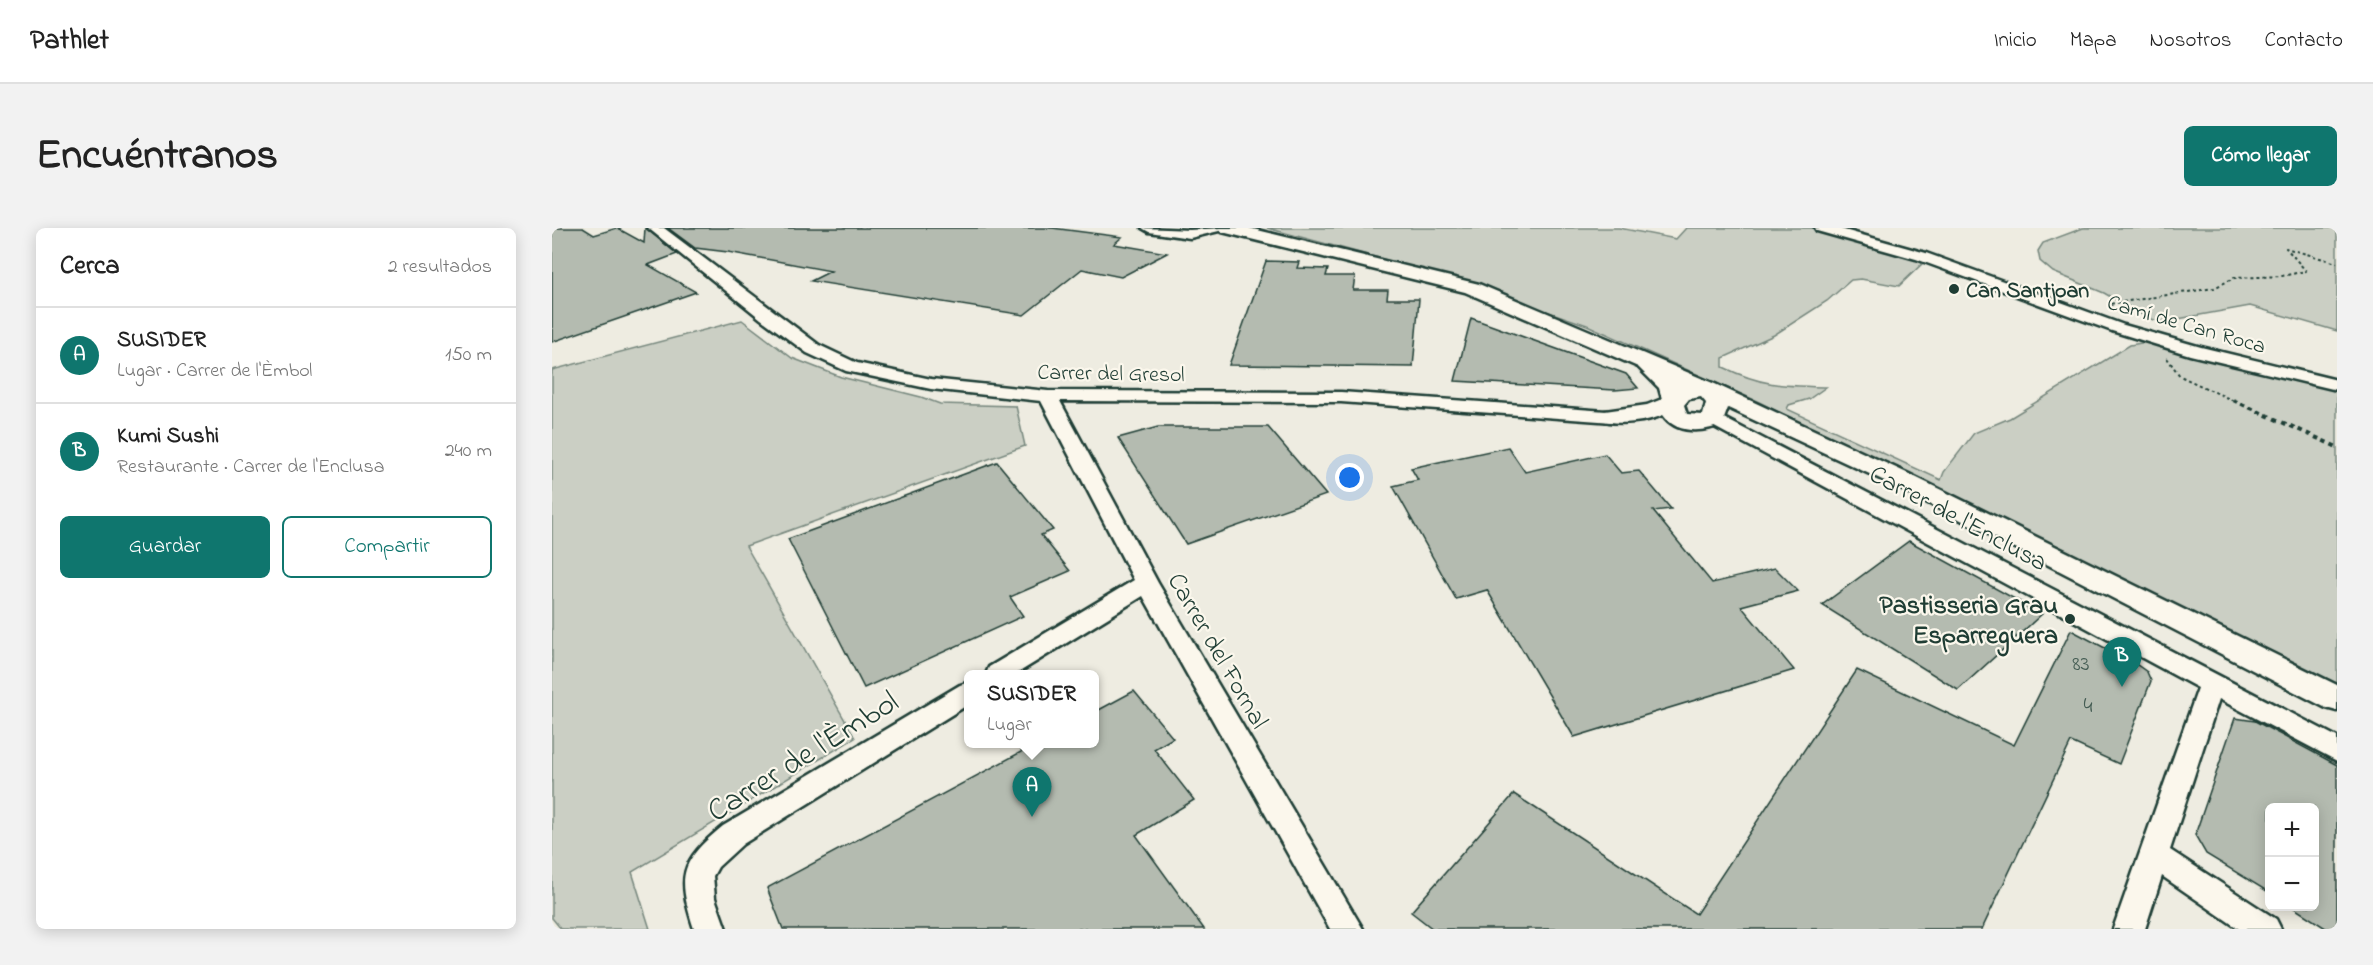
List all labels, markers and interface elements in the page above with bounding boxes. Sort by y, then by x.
text: Pathlet [30,21,109,62]
text: Inicio [1994,26,2037,56]
text: Mapa [2070,26,2117,56]
text: Nosotros [2150,26,2232,56]
text: Contacto [2265,26,2343,56]
text: Encuéntranos [36,126,278,187]
button: Cómo llegar [2184,126,2337,186]
text: Cerca [60,248,120,286]
text: 2 resultados [388,253,492,282]
place label: Can Santjoan [1966,276,2089,308]
marker: Can Santjoan [1947,282,1961,296]
street label: Camí de Can Roca [2103,288,2269,364]
text: SUSIDER [117,325,206,357]
text: A [73,341,86,370]
text: 150 m [445,341,492,370]
text: Lugar · Carrer de l'Èmbol [117,357,312,386]
street label: Carrer del Gresol [1037,358,1185,392]
text: Kumi Sushi [117,421,219,453]
text: B [73,437,86,466]
text: 240 m [445,437,492,466]
text: Restaurante · Carrer de l'Enclusa [117,453,384,482]
street label: Carrer de l'Enclusa [1862,457,2053,583]
your location [1335,463,1364,492]
button: Guardar [60,516,270,578]
button: Compartir [282,516,492,578]
street label: Carrer del Fornal [1156,566,1277,737]
place label: Pastisseria Grau Esparreguera [1879,588,2058,657]
marker: Pastisseria Grau Esparreguera [2063,612,2077,626]
pin: B [2102,638,2142,687]
house number: 83 [2072,649,2090,681]
popup [964,670,1099,748]
text: SUSIDER [987,679,1076,711]
street label: Carrer de l'Èmbol [699,680,909,836]
house number: 4 [2083,691,2093,723]
text: Lugar [987,711,1032,740]
pin: A [1012,768,1052,817]
map controls [2265,803,2319,911]
button: + [2265,803,2319,857]
button: − [2265,857,2319,911]

